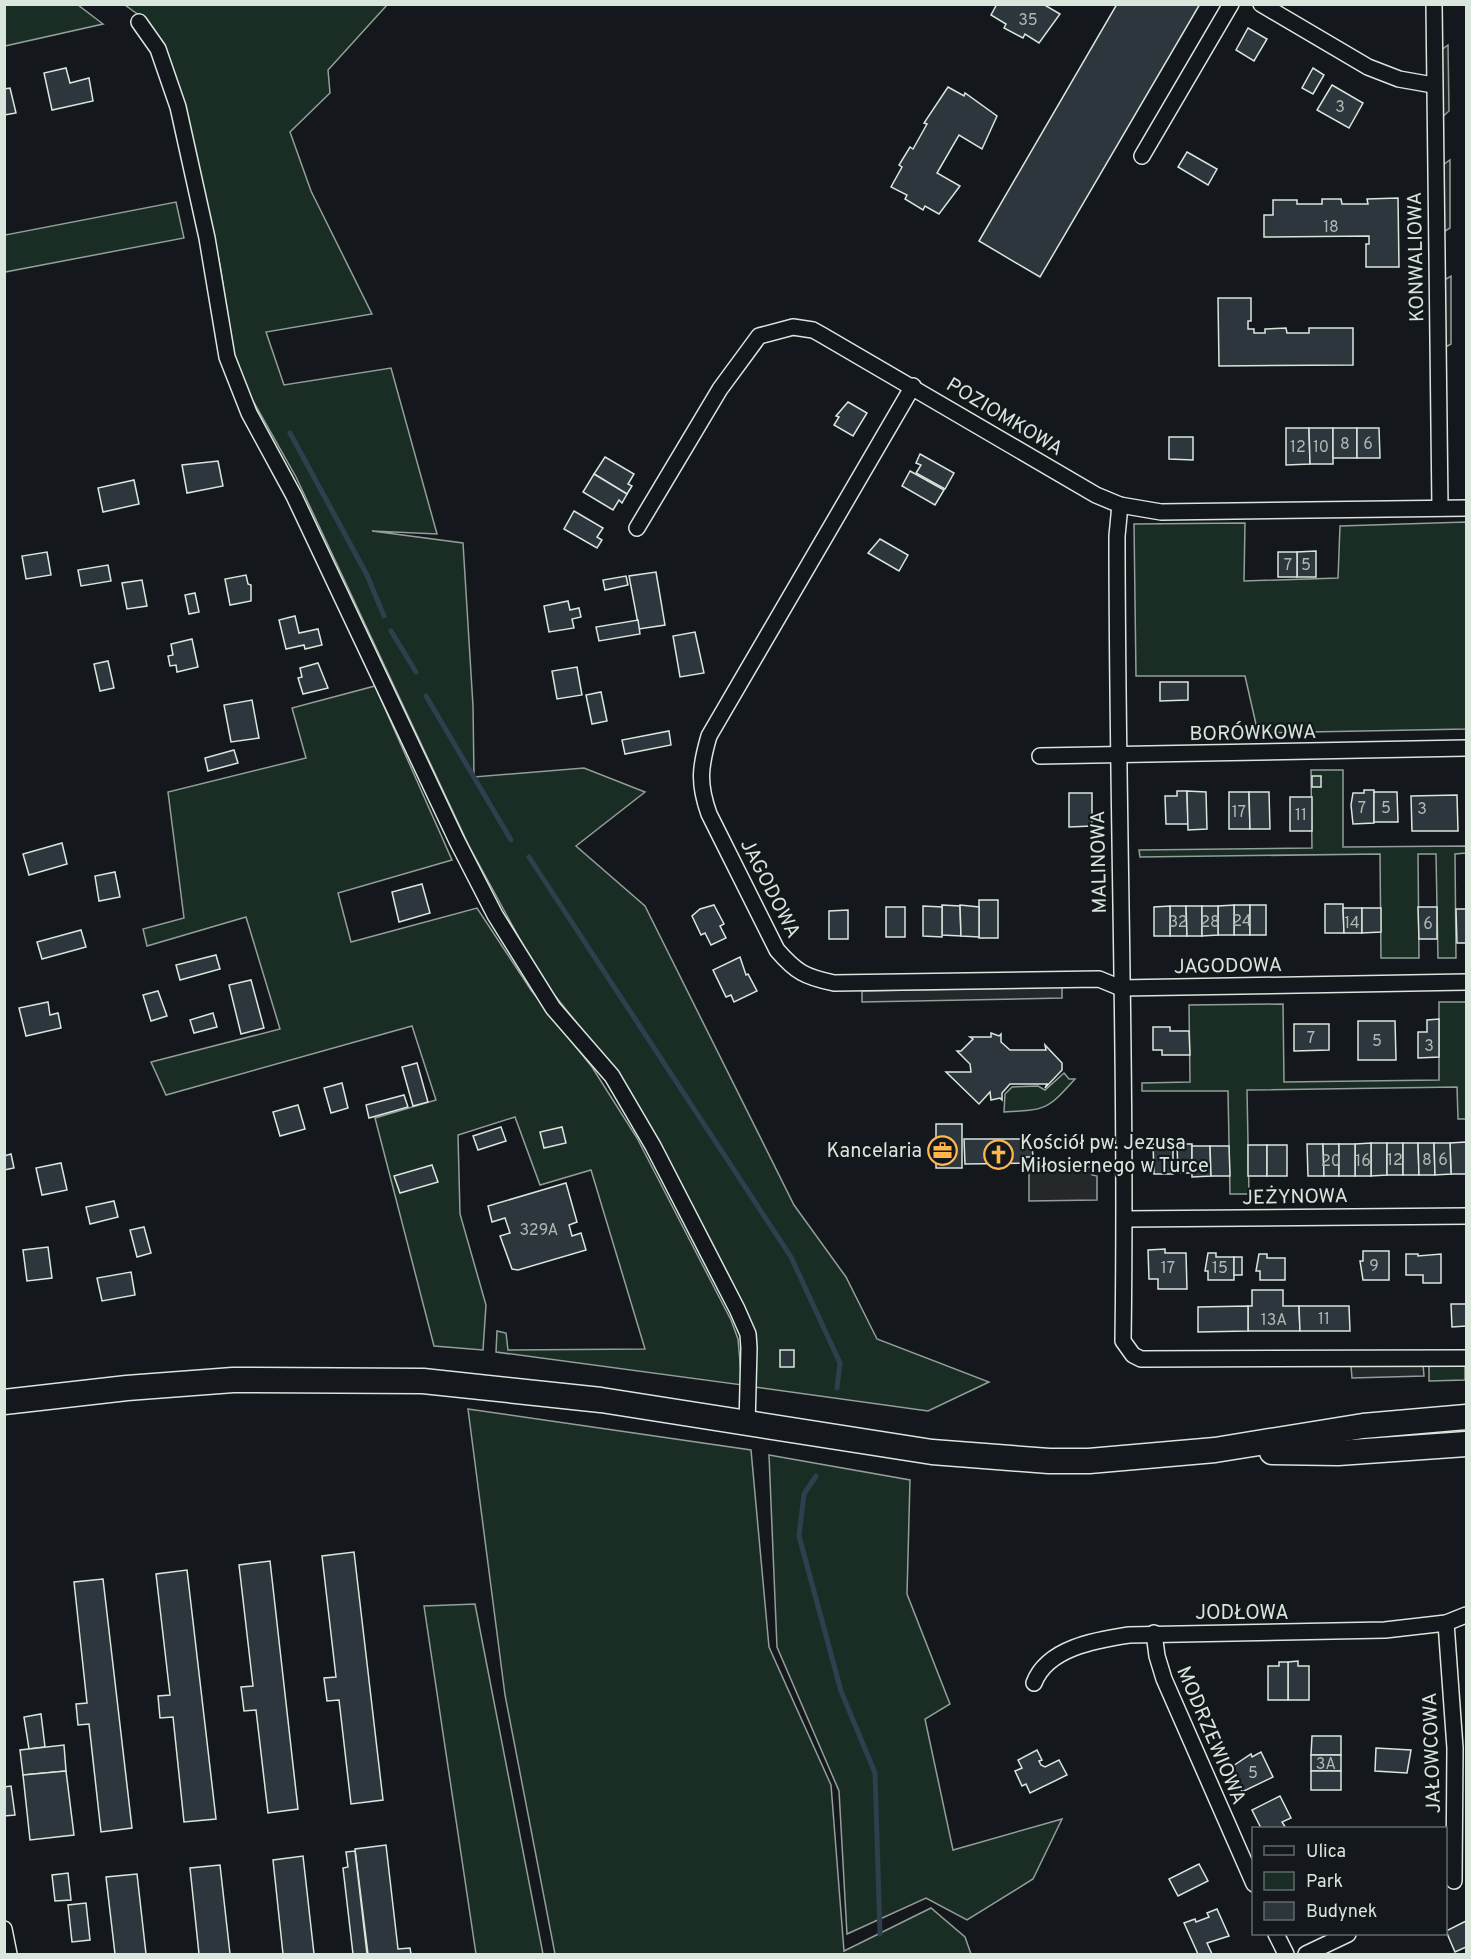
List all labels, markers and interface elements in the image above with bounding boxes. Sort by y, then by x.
house number: 35 [1018,11,1038,31]
house number: 3 [1335,98,1345,118]
street label: KONWALIOWA [1403,192,1431,322]
house number: 18 [1323,218,1339,238]
street label: POZIOMKOWA [941,373,1067,463]
house number: 8 [1340,435,1350,455]
house number: 6 [1363,435,1373,455]
house number: 12 [1290,438,1306,458]
house number: 10 [1313,438,1329,458]
house number: 7 [1284,556,1292,576]
house number: 5 [1301,556,1311,576]
street label: BORÓWKOWA [1189,718,1317,748]
house number: 7 [1358,799,1366,819]
house number: 5 [1381,799,1391,819]
house number: 3 [1417,800,1427,820]
house number: 17 [1232,803,1246,823]
house number: 11 [1295,806,1307,826]
street label: MALINOWA [1086,810,1114,914]
street label: JAGODOWA [733,835,805,943]
house number: 24 [1232,912,1252,932]
house number: 32 [1168,913,1188,933]
house number: 28 [1200,913,1220,933]
house number: 14 [1344,914,1360,934]
house number: 6 [1423,915,1433,935]
street label: JAGODOWA [1174,953,1282,981]
house number: 7 [1307,1029,1315,1049]
house number: 5 [1372,1032,1382,1052]
house number: 3 [1424,1037,1434,1057]
place label: Kościół pw. Jezusa Miłosiernego w Turce [1020,1131,1209,1180]
office icon: Kancelaria [927,1134,959,1166]
church icon: Kościół pw. Jezusa Miłosiernego w Turce [983,1138,1015,1170]
place label: Kancelaria [827,1139,922,1165]
house number: 12 [1387,1151,1403,1171]
house number: 8 [1422,1151,1432,1171]
house number: 6 [1438,1151,1448,1171]
house number: 20 [1321,1152,1341,1172]
house number: 16 [1355,1152,1371,1172]
street label: JEŻYNOWA [1242,1183,1348,1212]
house number: 329A [520,1221,559,1241]
house number: 9 [1369,1257,1379,1277]
house number: 17 [1161,1259,1175,1279]
house number: 15 [1212,1259,1228,1279]
house number: 11 [1318,1310,1330,1330]
house number: 13A [1261,1311,1287,1331]
street label: JODŁOWA [1195,1601,1289,1627]
street label: MODRZEWIOWA [1169,1663,1251,1809]
street label: JAŁOWCOWA [1418,1692,1448,1814]
house number: 3A [1316,1755,1336,1775]
house number: 5 [1248,1764,1258,1784]
legend [1252,1827,1447,1935]
text: Ulica [1306,1841,1346,1864]
text: Park [1306,1871,1343,1894]
text: Budynek [1306,1901,1377,1924]

